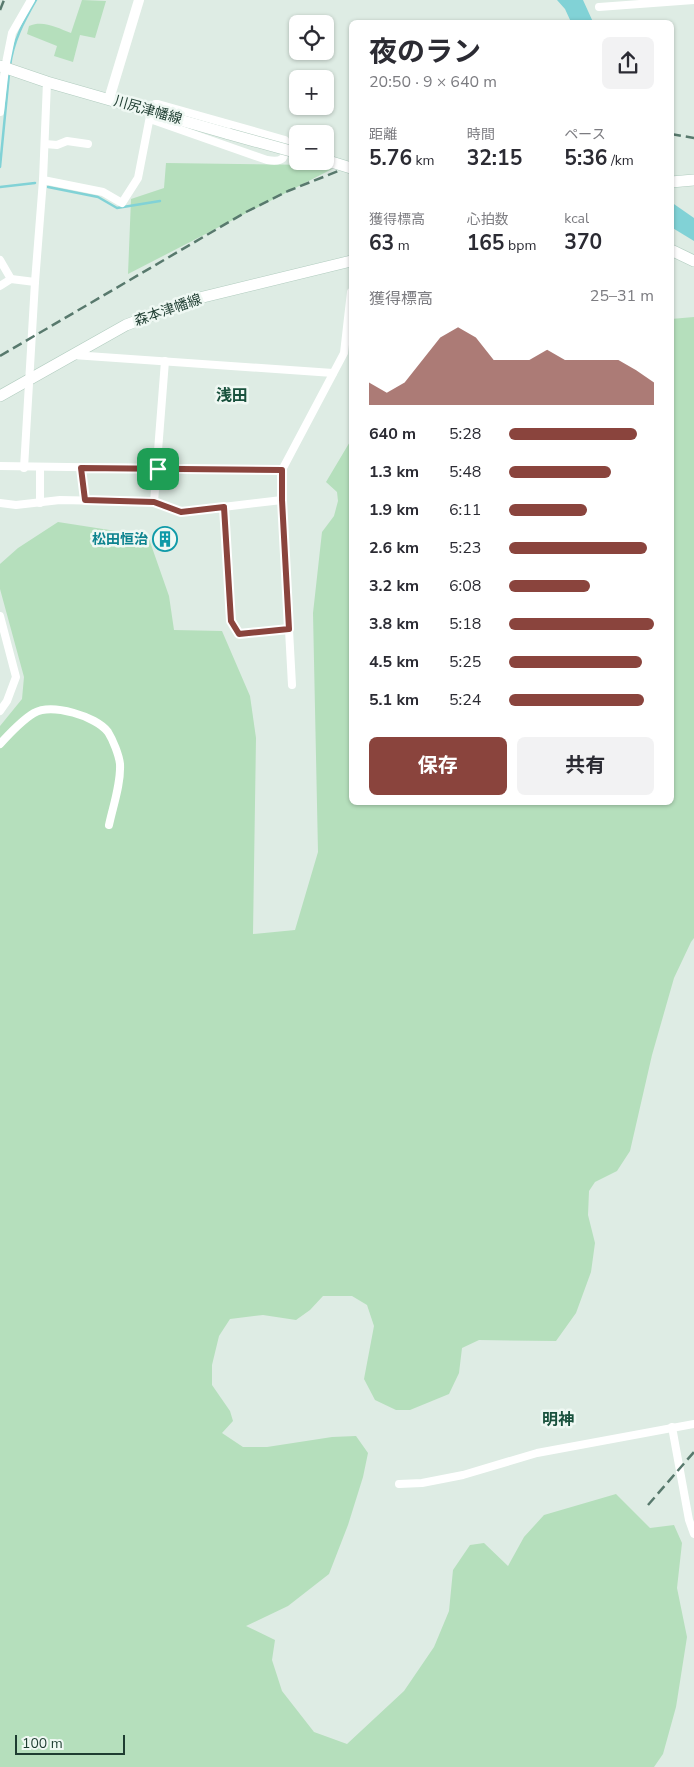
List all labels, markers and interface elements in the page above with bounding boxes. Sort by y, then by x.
map controls [289,15,334,170]
button: locate [289,15,334,60]
text: 夜のラン [369,33,481,71]
button: share [602,37,654,89]
button: + [289,70,334,115]
text: 20:50 · 9 × 640 m [369,71,497,93]
street label: 川尻津幡線 [112,91,184,129]
button: − [289,125,334,170]
text: 距離 [369,125,397,144]
text: 時間 [467,125,495,144]
text: ペース [564,125,606,144]
text: 5.76 [369,144,412,172]
text: 32:15 [467,144,522,172]
text: 5:36 [564,144,607,172]
text: km [412,151,435,170]
text: /km [607,151,634,170]
text: kcal [564,209,589,228]
text: 獲得標高 [369,210,425,229]
text: 心拍数 [467,210,509,229]
text: 370 [564,228,602,256]
text: 63 [369,229,394,257]
text: 165 [467,229,504,257]
text: m [394,236,410,255]
text: bpm [504,236,536,255]
text: 25–31 m [590,285,654,307]
text: 獲得標高 [369,288,433,310]
street label: 森本津幡線 [132,290,204,330]
district label: 浅田 [216,385,248,407]
text: 640 m [369,423,416,445]
text: 5:28 [449,423,481,445]
pin [137,448,179,490]
icon: arrive [144,455,172,483]
text: 1.3 km [369,461,419,483]
text: 5:48 [449,461,481,483]
text: 1.9 km [369,499,419,521]
text: 6:11 [449,499,481,521]
building icon: 松田恒治 [152,526,178,552]
place label: 松田恒治 [92,530,148,549]
text: 2.6 km [369,537,419,559]
text: 5:23 [449,537,481,559]
text: 3.2 km [369,575,419,597]
text: 6:08 [449,575,481,597]
text: 3.8 km [369,613,419,635]
text: 5:18 [449,613,481,635]
text: 4.5 km [369,651,419,673]
text: 5:25 [449,651,481,673]
text: 5.1 km [369,689,419,711]
text: 5:24 [449,689,481,711]
button: 保存 [369,737,507,795]
button: 共有 [517,737,654,795]
district label: 明神 [542,1409,574,1431]
scale bar [15,1732,125,1755]
text: 100 m [22,1734,63,1753]

